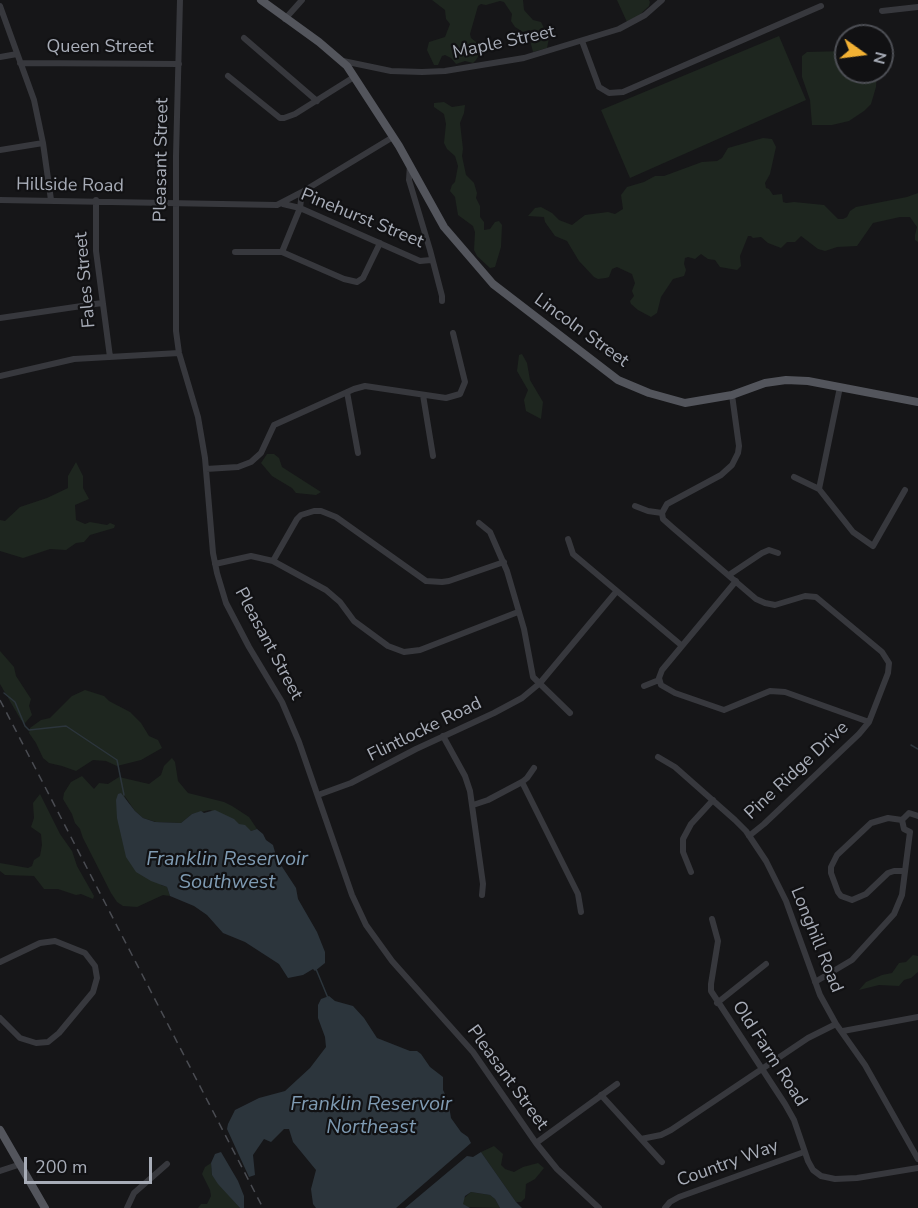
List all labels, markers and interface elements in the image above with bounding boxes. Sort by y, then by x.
street label: Maple Street [451,22,557,64]
north arrow [834,24,894,84]
street label: Queen Street [46,37,154,59]
text: N [867,49,892,66]
street label: Pleasant Street [150,98,174,222]
street label: Hillside Road [16,174,124,198]
street label: Pinehurst Street [297,185,427,253]
street label: Fales Street [71,231,101,329]
street label: Lincoln Street [529,289,633,373]
street label: Pleasant Street [229,584,307,704]
street label: Flintlocke Road [364,693,486,767]
street label: Pine Ridge Drive [741,717,853,825]
water label: Franklin Reservoir Southwest [146,848,308,895]
street label: Longhill Road [785,884,847,996]
street label: Old Farm Road [727,997,811,1111]
street label: Pleasant Street [462,1021,552,1135]
water label: Franklin Reservoir Northeast [290,1093,452,1140]
street label: Country Way [674,1136,782,1192]
scale bar [27,1145,154,1183]
text: 200 m [35,1155,87,1179]

